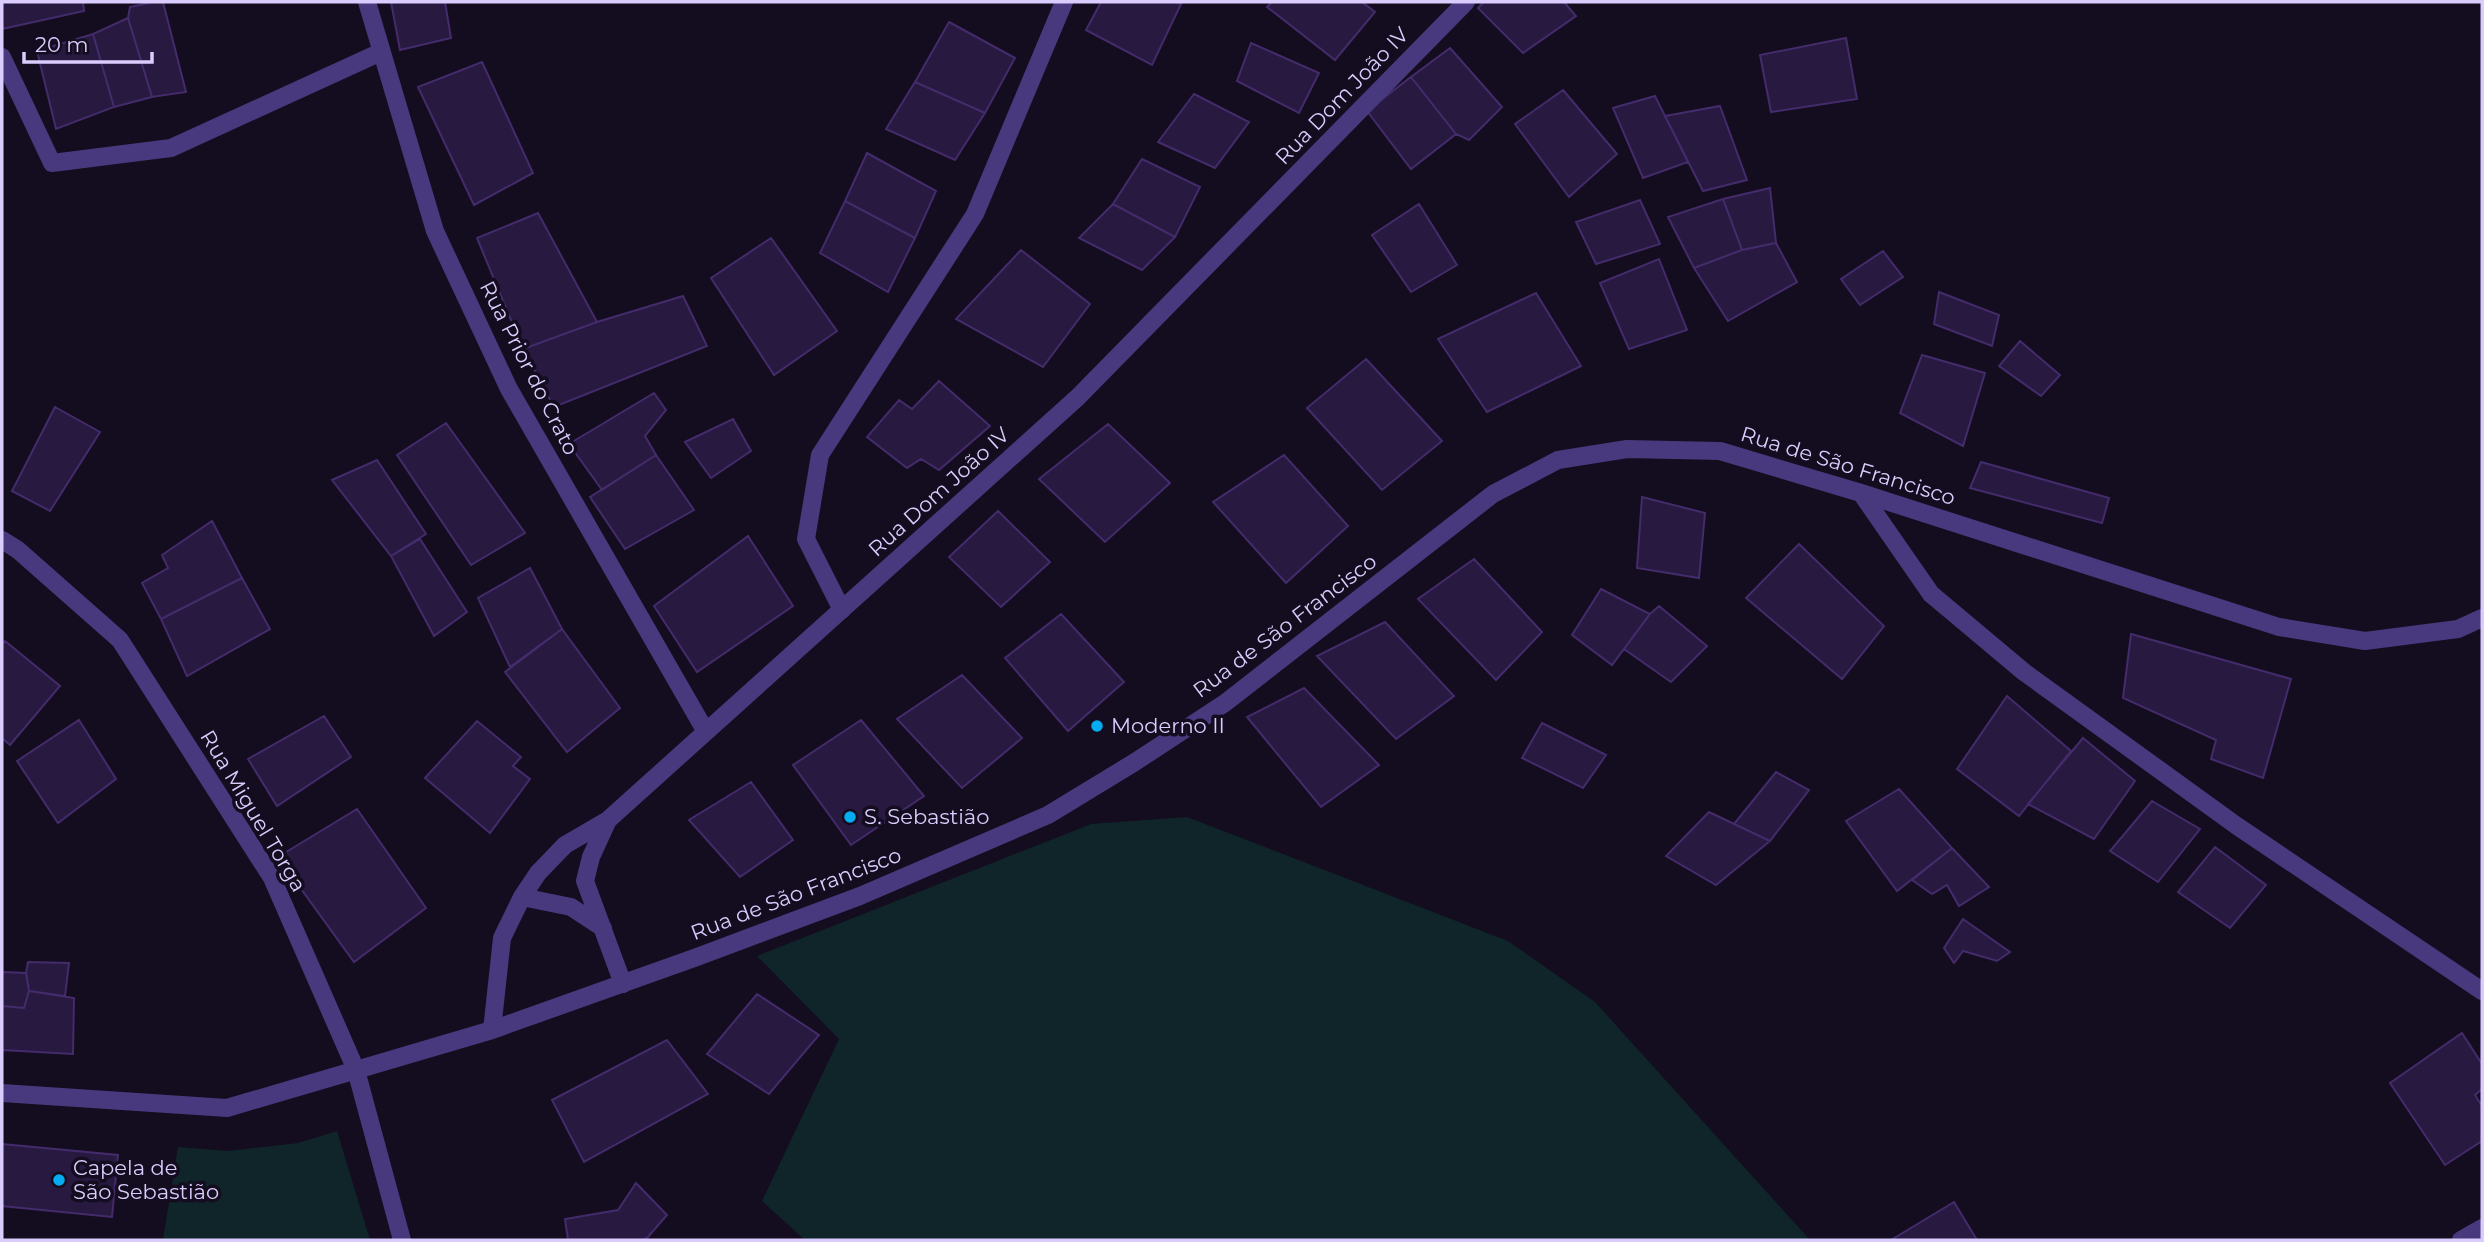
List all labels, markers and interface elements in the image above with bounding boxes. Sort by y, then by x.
scale bar [24,21,152,65]
street label: Rua Dom João IV [1270,22,1414,169]
text: 20 m [35,32,89,57]
street label: Rua Prior do Crato [475,277,584,459]
street label: Rua de São Francisco [1738,421,1959,510]
street label: Rua Dom João IV [863,422,1014,561]
street label: Rua de São Francisco [1188,548,1381,703]
place label: Moderno II [1111,713,1225,738]
marker: Moderno II [1089,718,1105,734]
street label: Rua Miguel Torga [195,725,312,896]
place label: S. Sebastião [864,804,989,829]
marker: S. Sebastião [842,809,858,825]
street label: Rua de São Francisco [687,842,904,945]
place label: Capela de São Sebastião [73,1155,219,1204]
marker: Capela de São Sebastião [51,1172,67,1188]

